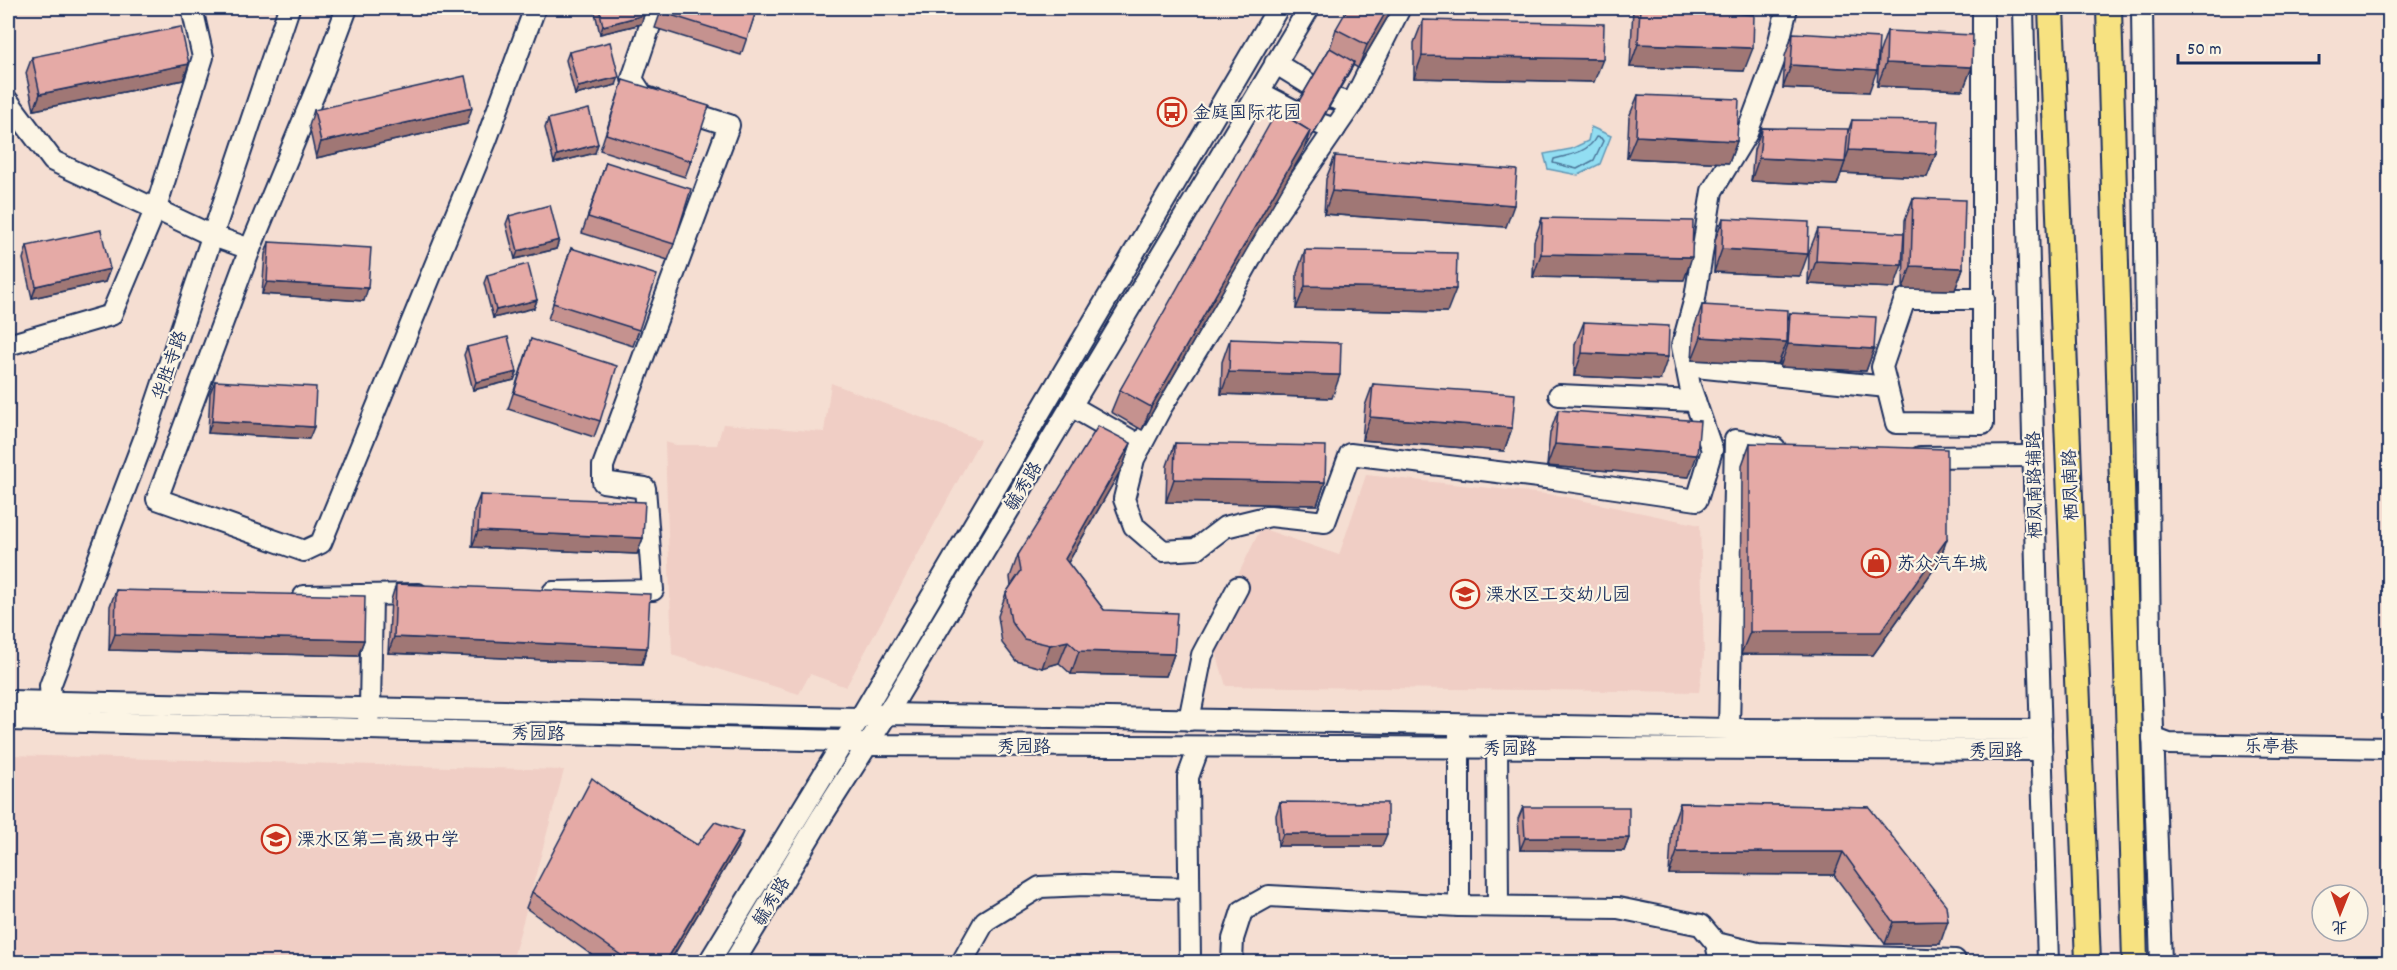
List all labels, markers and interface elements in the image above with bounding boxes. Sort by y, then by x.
scale bar [2178,27,2319,65]
text: 50 m [2187,38,2222,63]
bus stop icon: 金庭国际花园 [1156,96,1188,128]
place label: 金庭国际花园 [1193,102,1301,127]
street label: 华胜寺路 [148,328,195,404]
street label: 栖凤南路辅路 [2023,431,2050,539]
street label: 栖凤南路 [2059,448,2086,521]
street label: 毓秀路 [1001,458,1050,517]
shop icon: 苏众汽车城 [1860,547,1892,579]
place label: 苏众汽车城 [1897,553,1987,578]
school or university icon: 溧水区工交幼儿园 [1449,578,1481,610]
place label: 溧水区工交幼儿园 [1486,584,1630,609]
street label: 秀园路 [511,723,565,748]
street label: 秀园路 [997,736,1051,761]
street label: 乐亭巷 [2244,736,2298,761]
street label: 秀园路 [1483,738,1537,763]
street label: 秀园路 [1969,740,2023,765]
school or university icon: 溧水区第二高级中学 [260,823,292,855]
place label: 溧水区第二高级中学 [297,829,459,854]
street label: 毓秀路 [749,873,798,932]
north arrow [2310,883,2370,943]
text: 北 [2332,914,2348,937]

